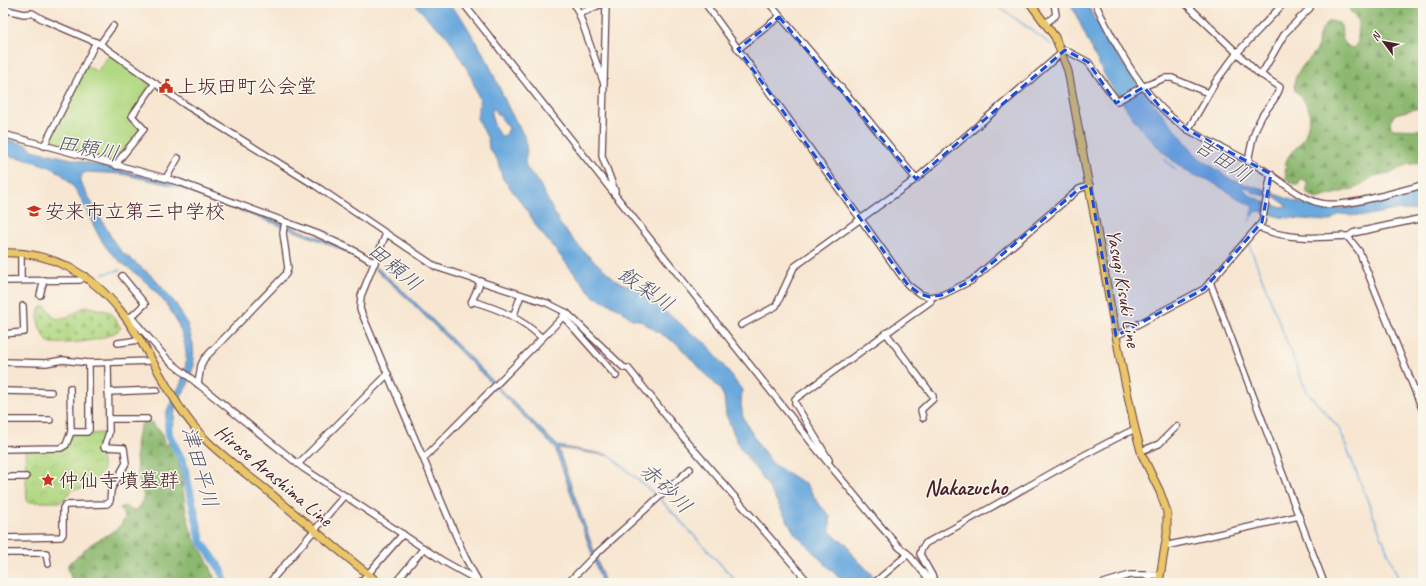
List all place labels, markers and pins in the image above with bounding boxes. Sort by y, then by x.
place label: 上坂田町公会堂 [177,74,317,99]
public building icon: 上坂田町公会堂 [158,78,174,94]
place label: 安来市立第三中学校 [45,199,225,224]
school or university icon: 安来市立第三中学校 [26,203,42,219]
place label: 仲仙寺墳墓群 [59,468,179,493]
place icon: 仲仙寺墳墓群 [40,472,56,488]

